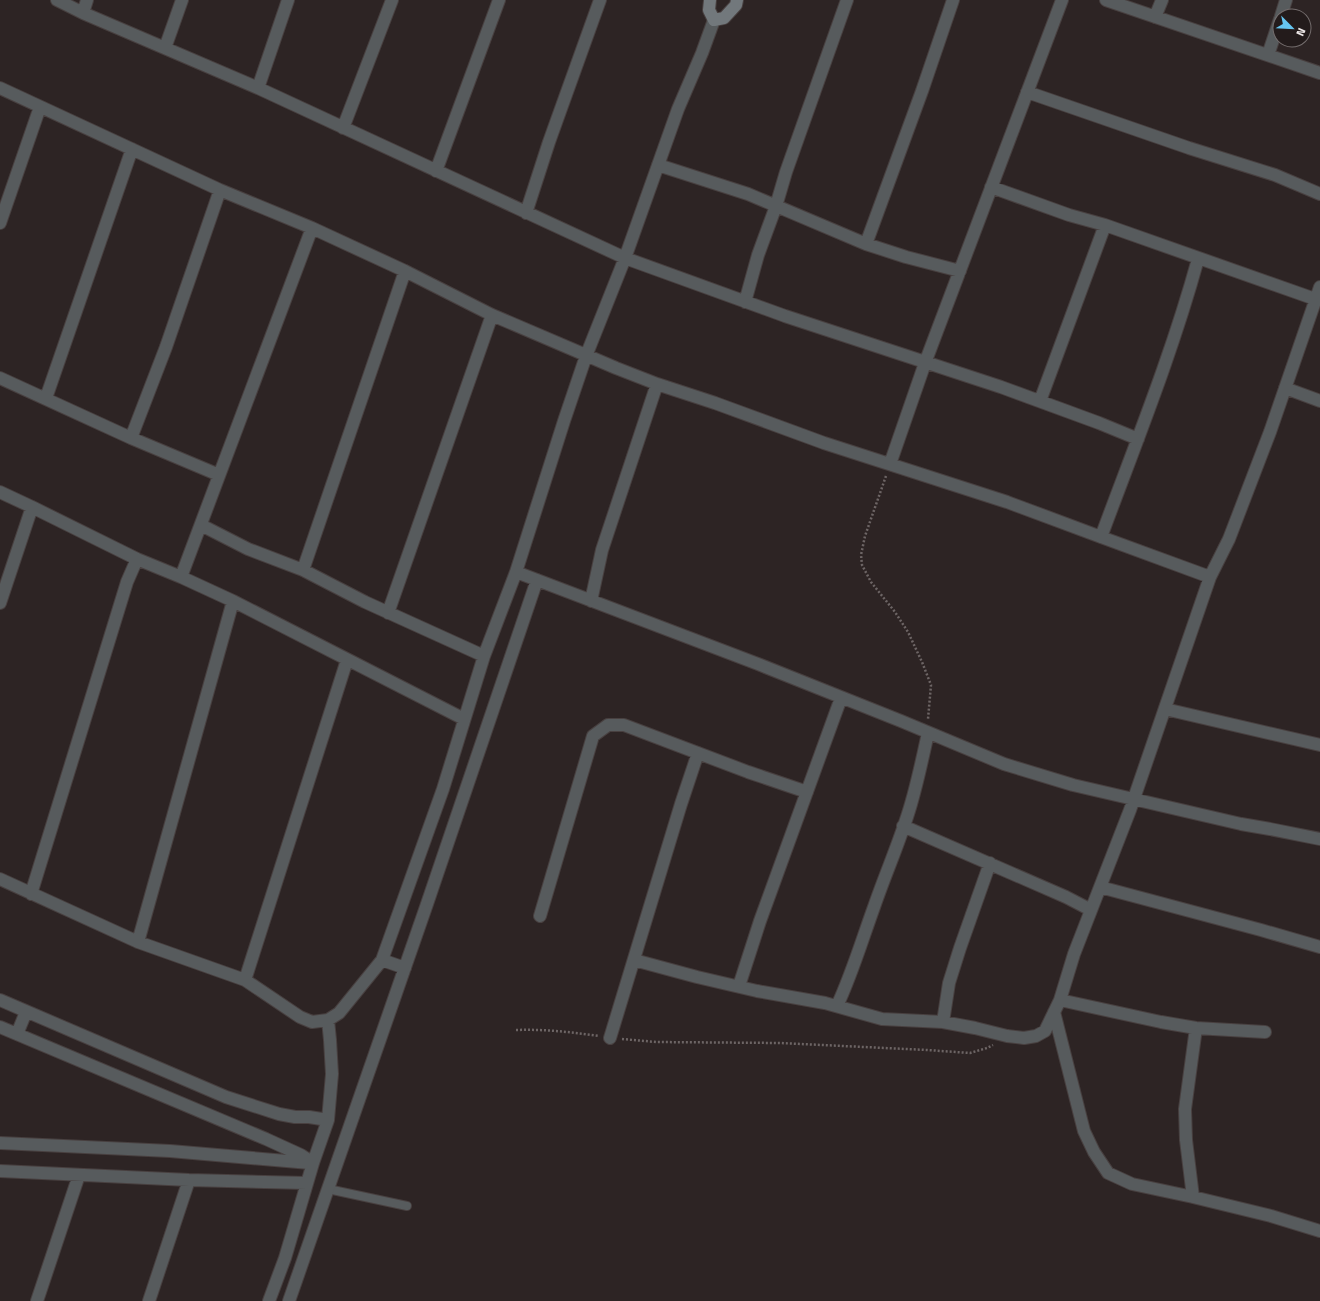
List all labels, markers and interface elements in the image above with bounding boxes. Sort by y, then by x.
north arrow [1272,8,1312,48]
text: N [1292,25,1310,39]

